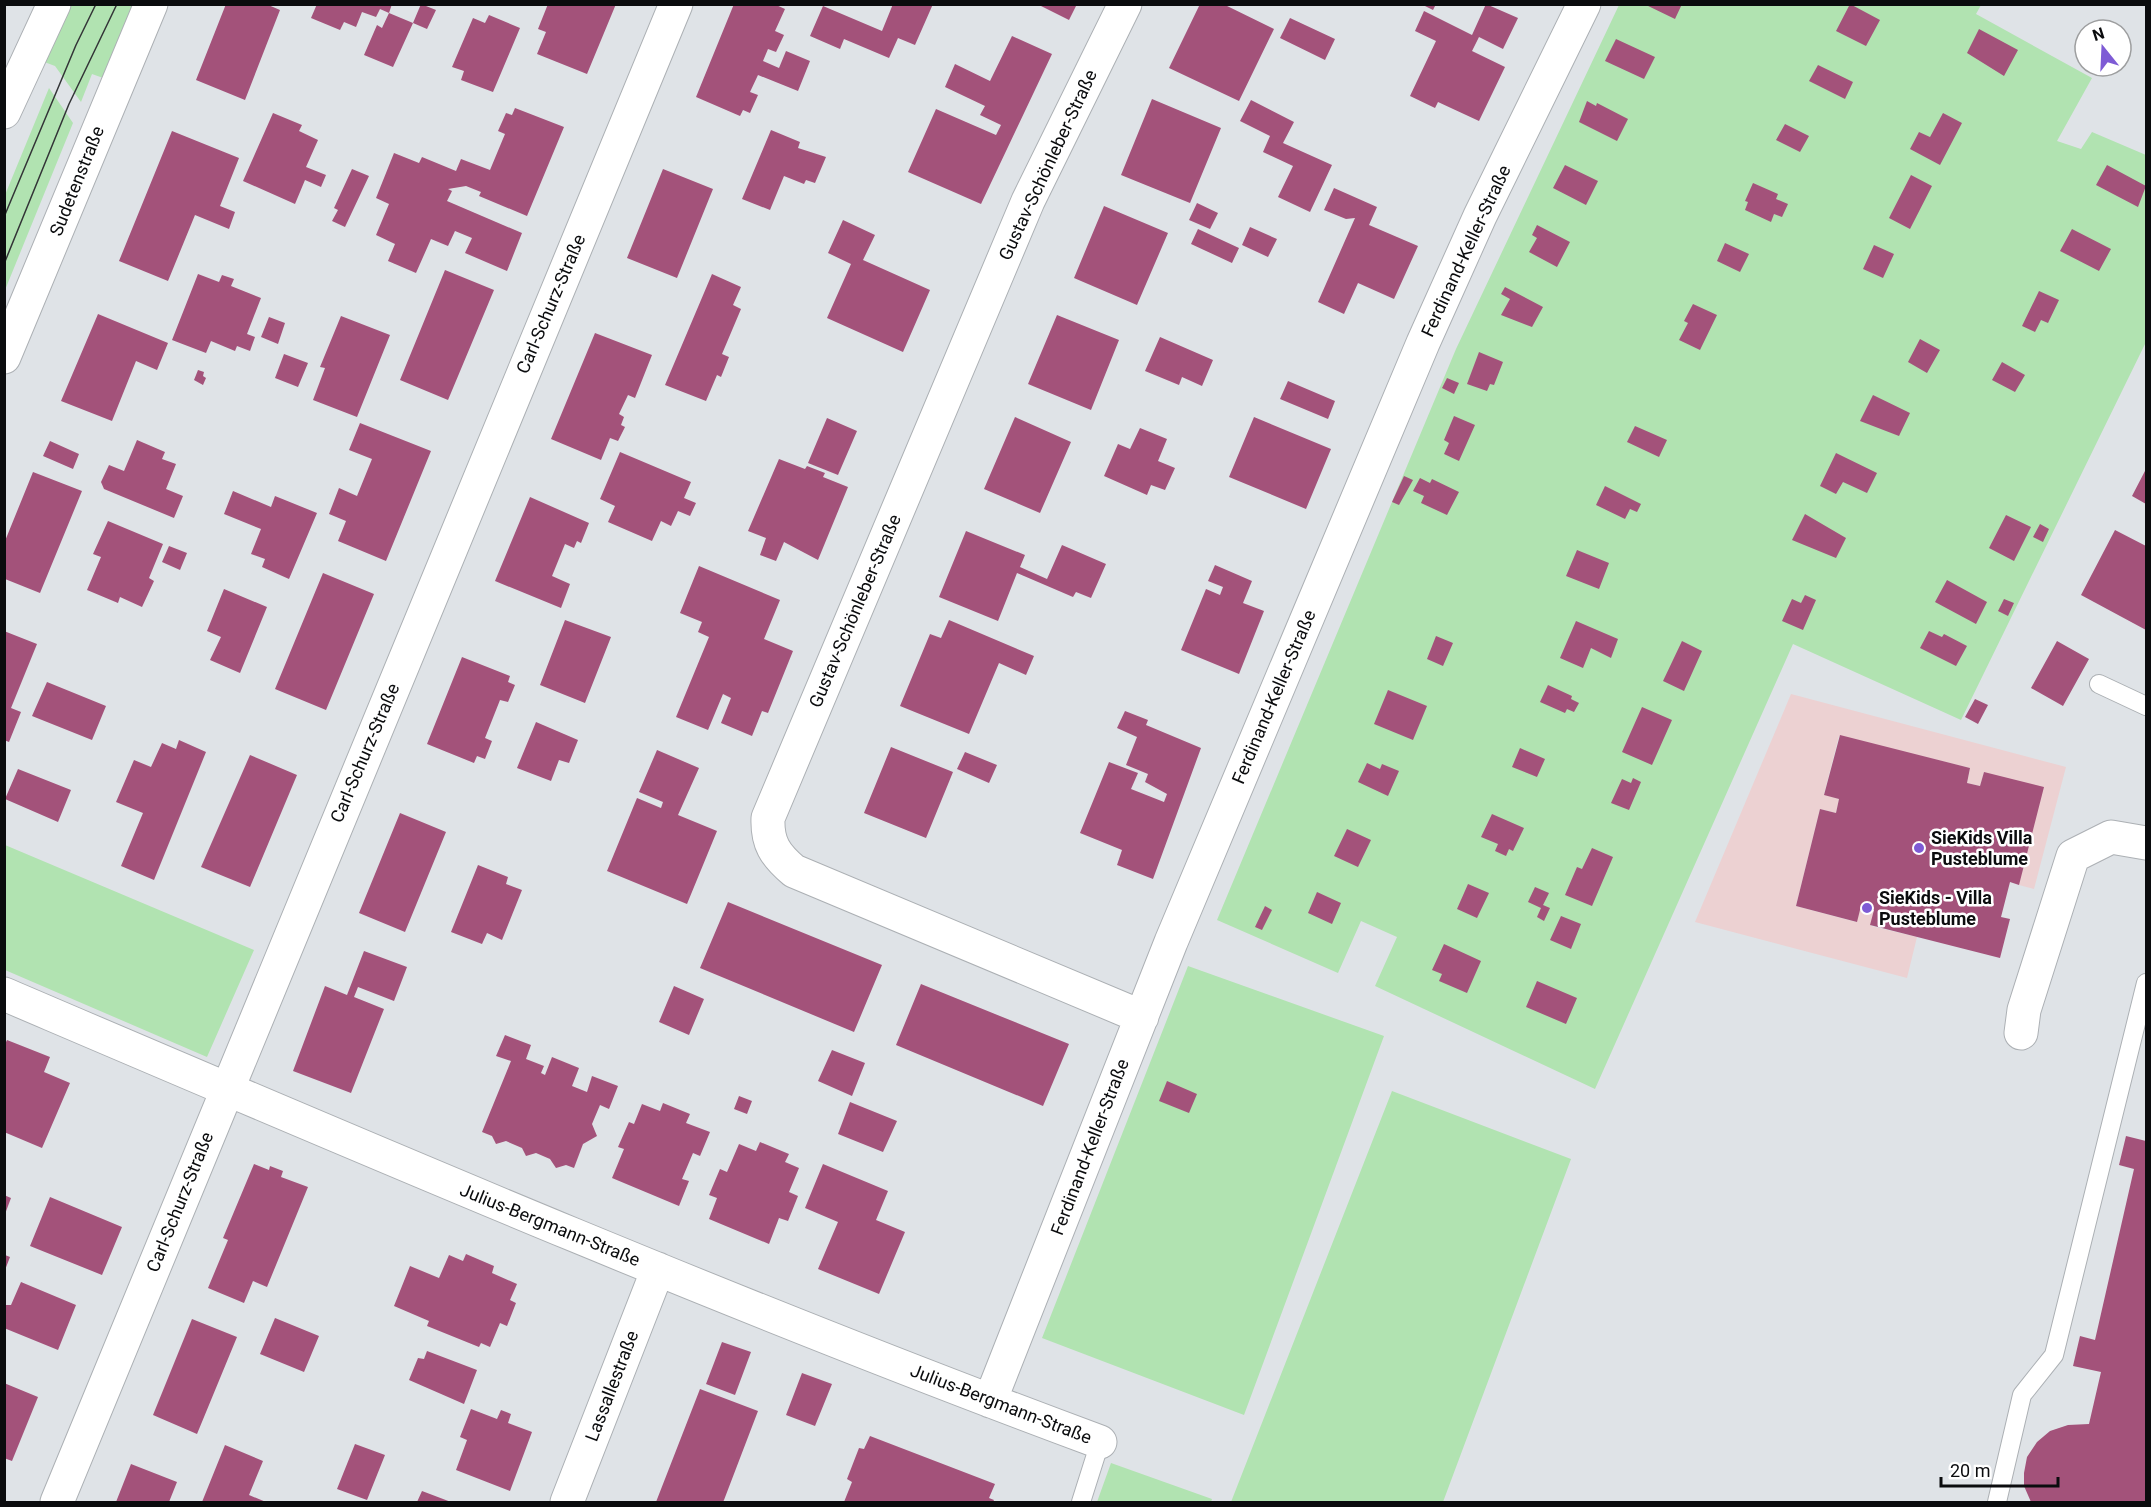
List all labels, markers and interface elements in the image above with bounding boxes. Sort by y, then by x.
north arrow [2073,18,2133,78]
text: N [2090,23,2107,45]
street label: Gustav-Schönleber-Straße [994,66,1101,263]
street label: Sudetenstraße [45,123,108,239]
street label: Ferdinand-Keller-Straße [1417,162,1515,340]
street label: Carl-Schurz-Straße [512,231,589,377]
street label: Gustav-Schönleber-Straße [804,511,905,711]
street label: Ferdinand-Keller-Straße [1227,607,1320,787]
street label: Carl-Schurz-Straße [326,680,403,826]
place label: SieKids Villa Pusteblume [1931,827,2033,869]
marker: SieKids Villa Pusteblume [1912,841,1926,855]
place label: SieKids - Villa Pusteblume [1879,887,1992,929]
marker: SieKids - Villa Pusteblume [1860,901,1874,915]
street label: Ferdinand-Keller-Straße [1046,1056,1133,1238]
street label: Carl-Schurz-Straße [142,1129,217,1275]
street label: Julius-Bergmann-Straße [457,1179,643,1270]
street label: Lassallestraße [581,1327,642,1444]
street label: Julius-Bergmann-Straße [908,1359,1095,1448]
scale bar [1941,1450,2058,1488]
text: 20 m [1950,1460,1990,1481]

